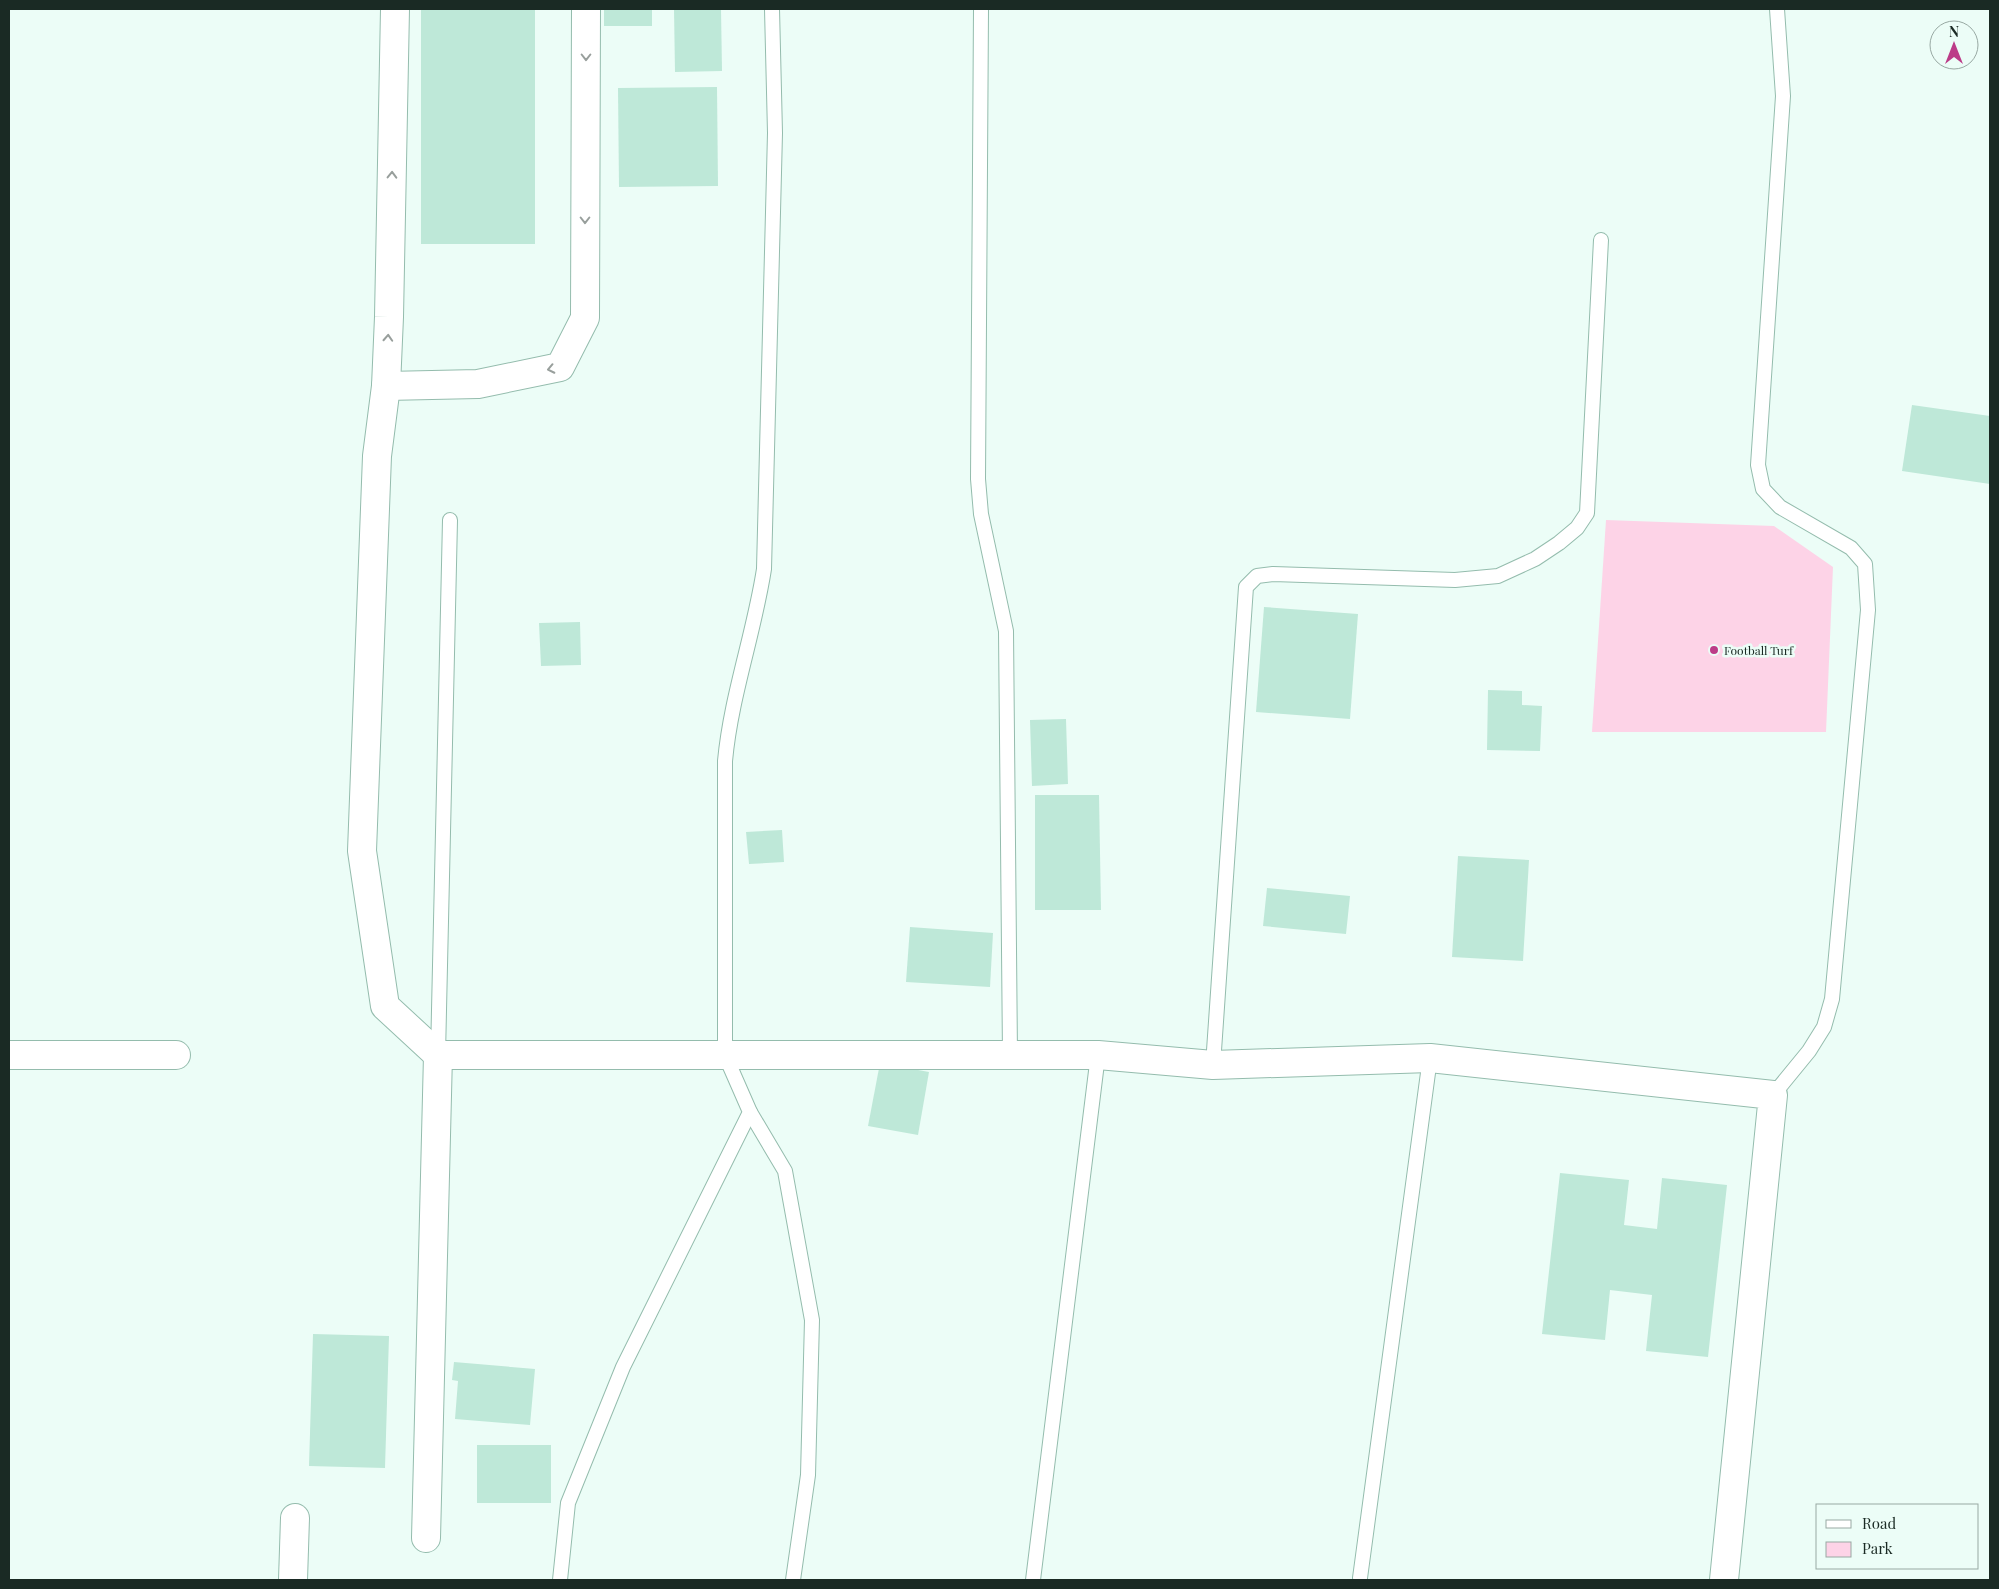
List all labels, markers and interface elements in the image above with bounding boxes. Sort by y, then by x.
north arrow [1929,20,1979,70]
text: N [1949,22,1959,41]
one-way arrow [581,54,591,62]
one-way arrow [387,171,397,178]
one-way arrow [580,216,590,224]
one-way arrow [383,333,394,341]
one-way arrow [546,363,555,374]
place label: Football Turf [1724,642,1794,658]
marker: Football Turf [1708,644,1720,656]
legend [1816,1504,1979,1569]
text: Road [1862,1513,1896,1533]
text: Park [1862,1538,1894,1558]

